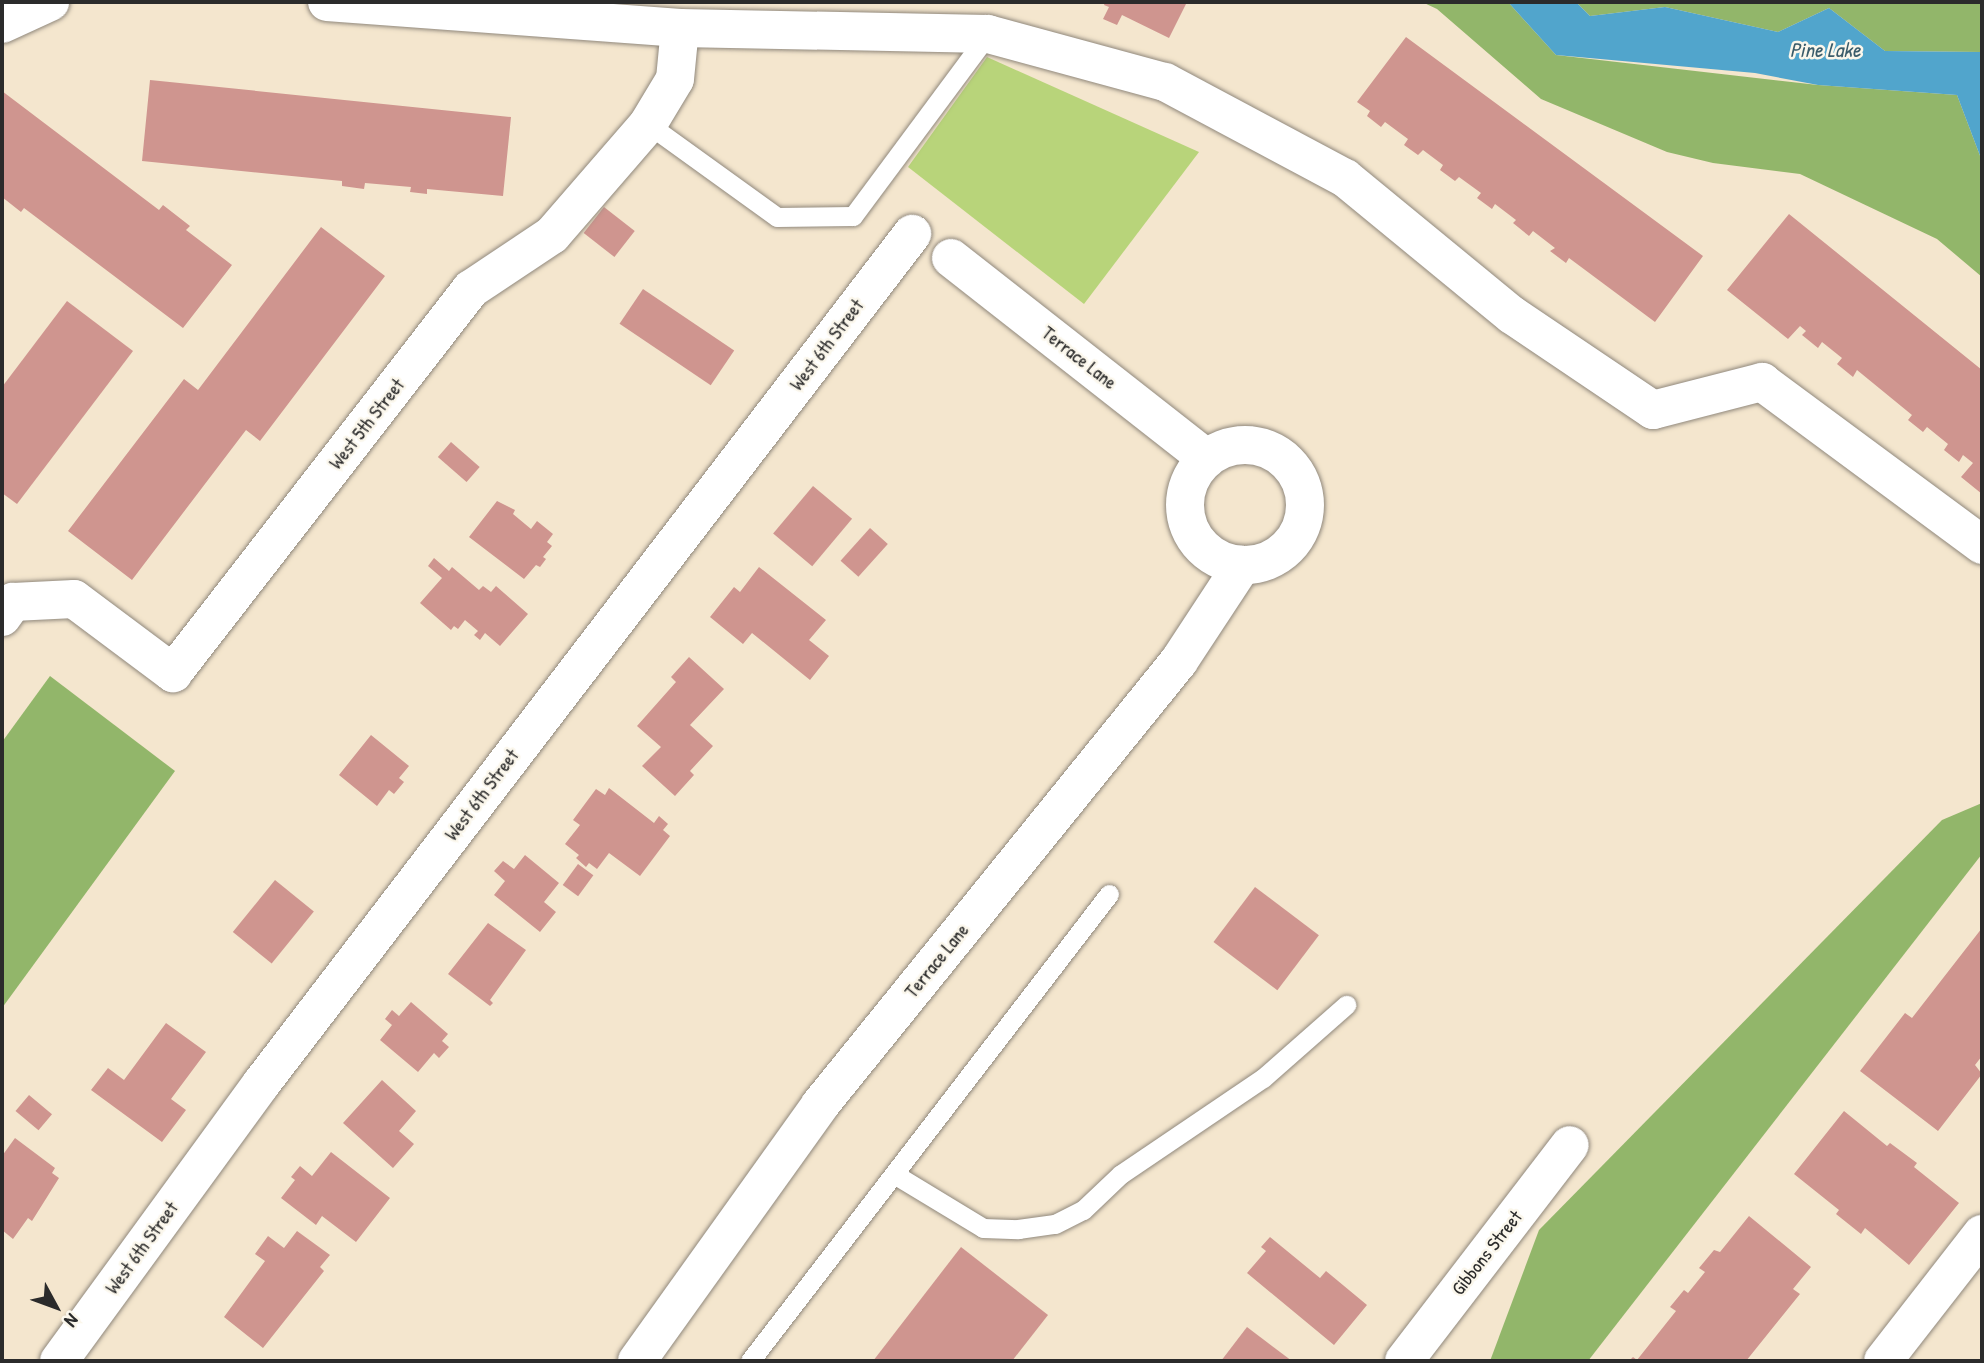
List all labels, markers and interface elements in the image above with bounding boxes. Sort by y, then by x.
water label: Pine Lake [1790,37,1860,63]
street label: West 6th Street [785,295,869,395]
street label: Terrace Lane [1037,322,1121,394]
street label: West 5th Street [325,374,409,474]
street label: West 6th Street [440,745,524,845]
street label: Terrace Lane [900,919,974,1003]
street label: West 6th Street [101,1198,183,1298]
street label: Gibbons Street [1447,1206,1527,1300]
north arrow [21,1272,91,1342]
text: N [59,1308,85,1333]

